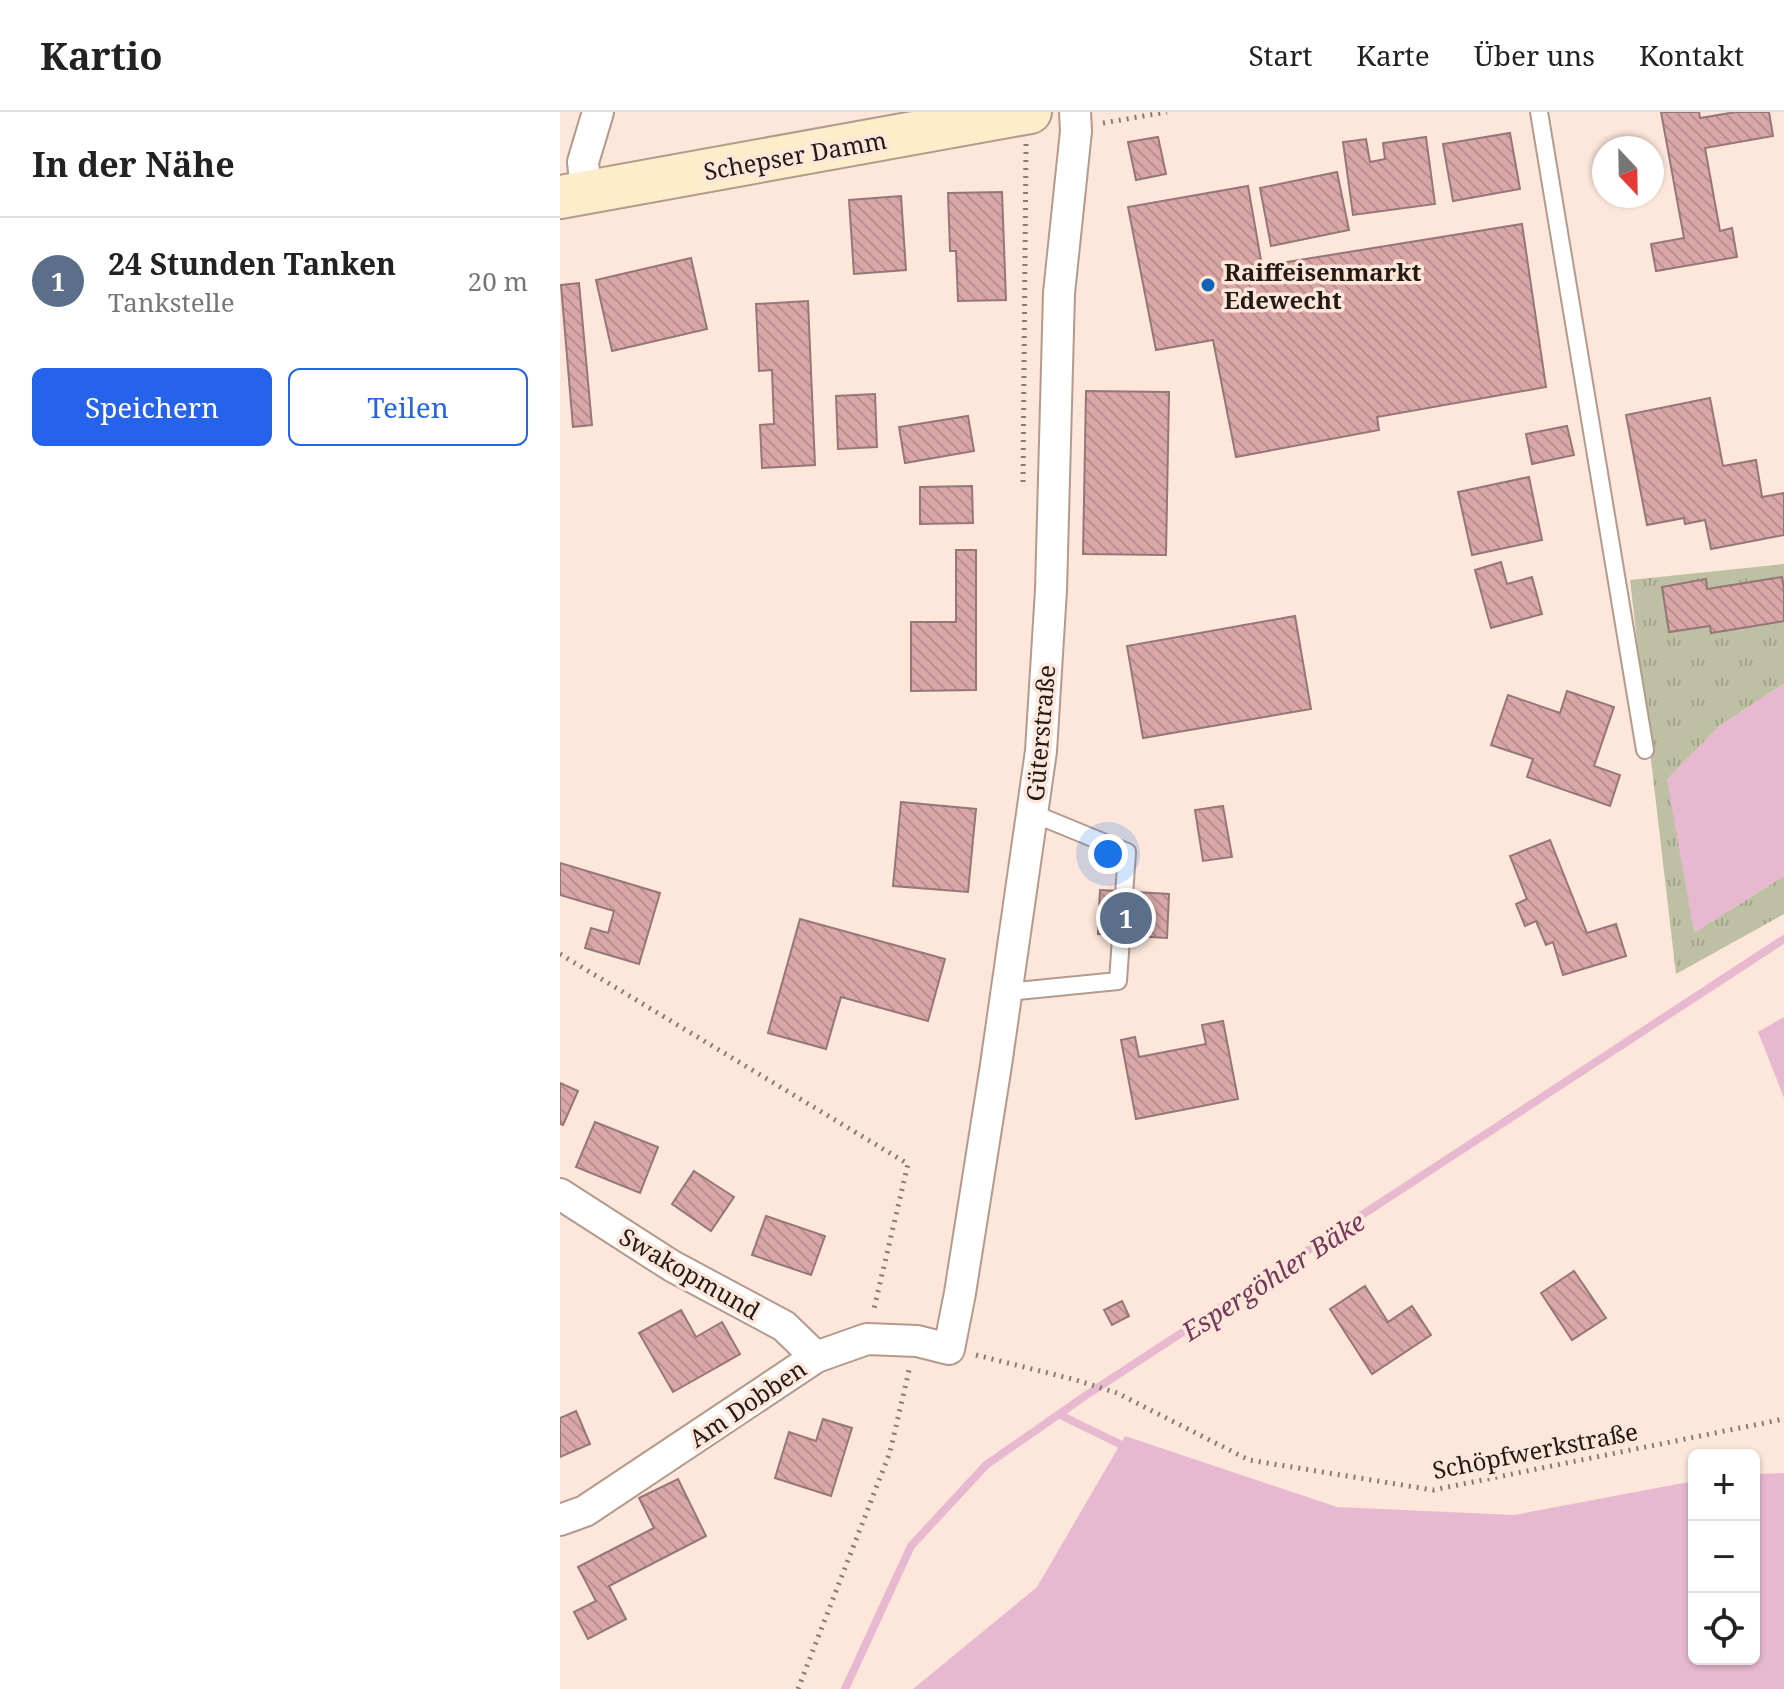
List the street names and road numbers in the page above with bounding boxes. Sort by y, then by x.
street label: Schepser Damm [701,123,889,187]
street label: Güterstraße [1018,663,1062,803]
street label: Swakopmund [614,1219,767,1327]
street label: Am Dobben [682,1352,812,1454]
street label: Schöpfwerkstraße [1430,1414,1640,1486]

